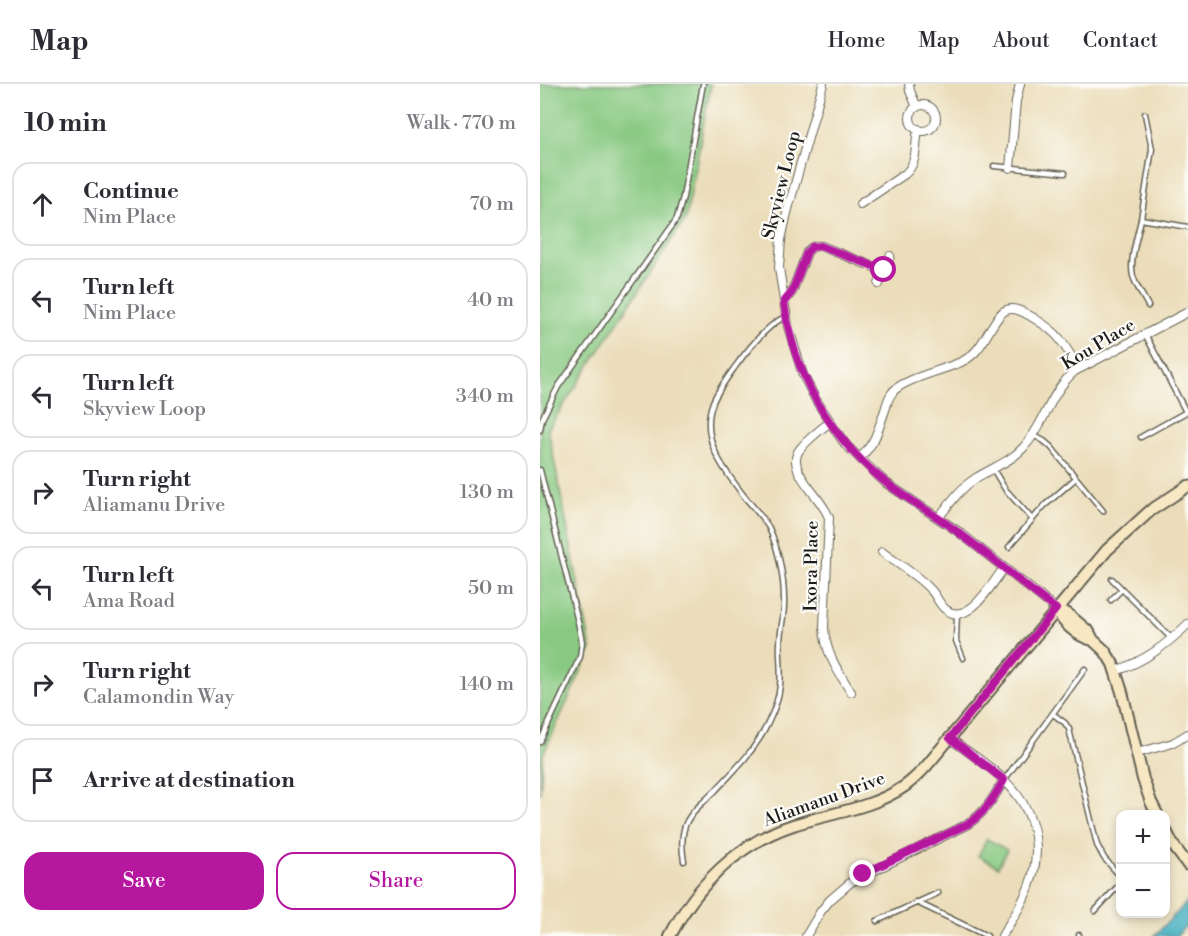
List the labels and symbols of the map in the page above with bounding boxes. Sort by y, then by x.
street label: Skyview Loop [757,129,806,242]
route start [870,256,896,282]
street label: Kou Place [1057,313,1139,375]
street label: Ixora Place [799,520,824,612]
street label: Aliamanu Drive [759,767,888,833]
route end [849,860,875,886]

